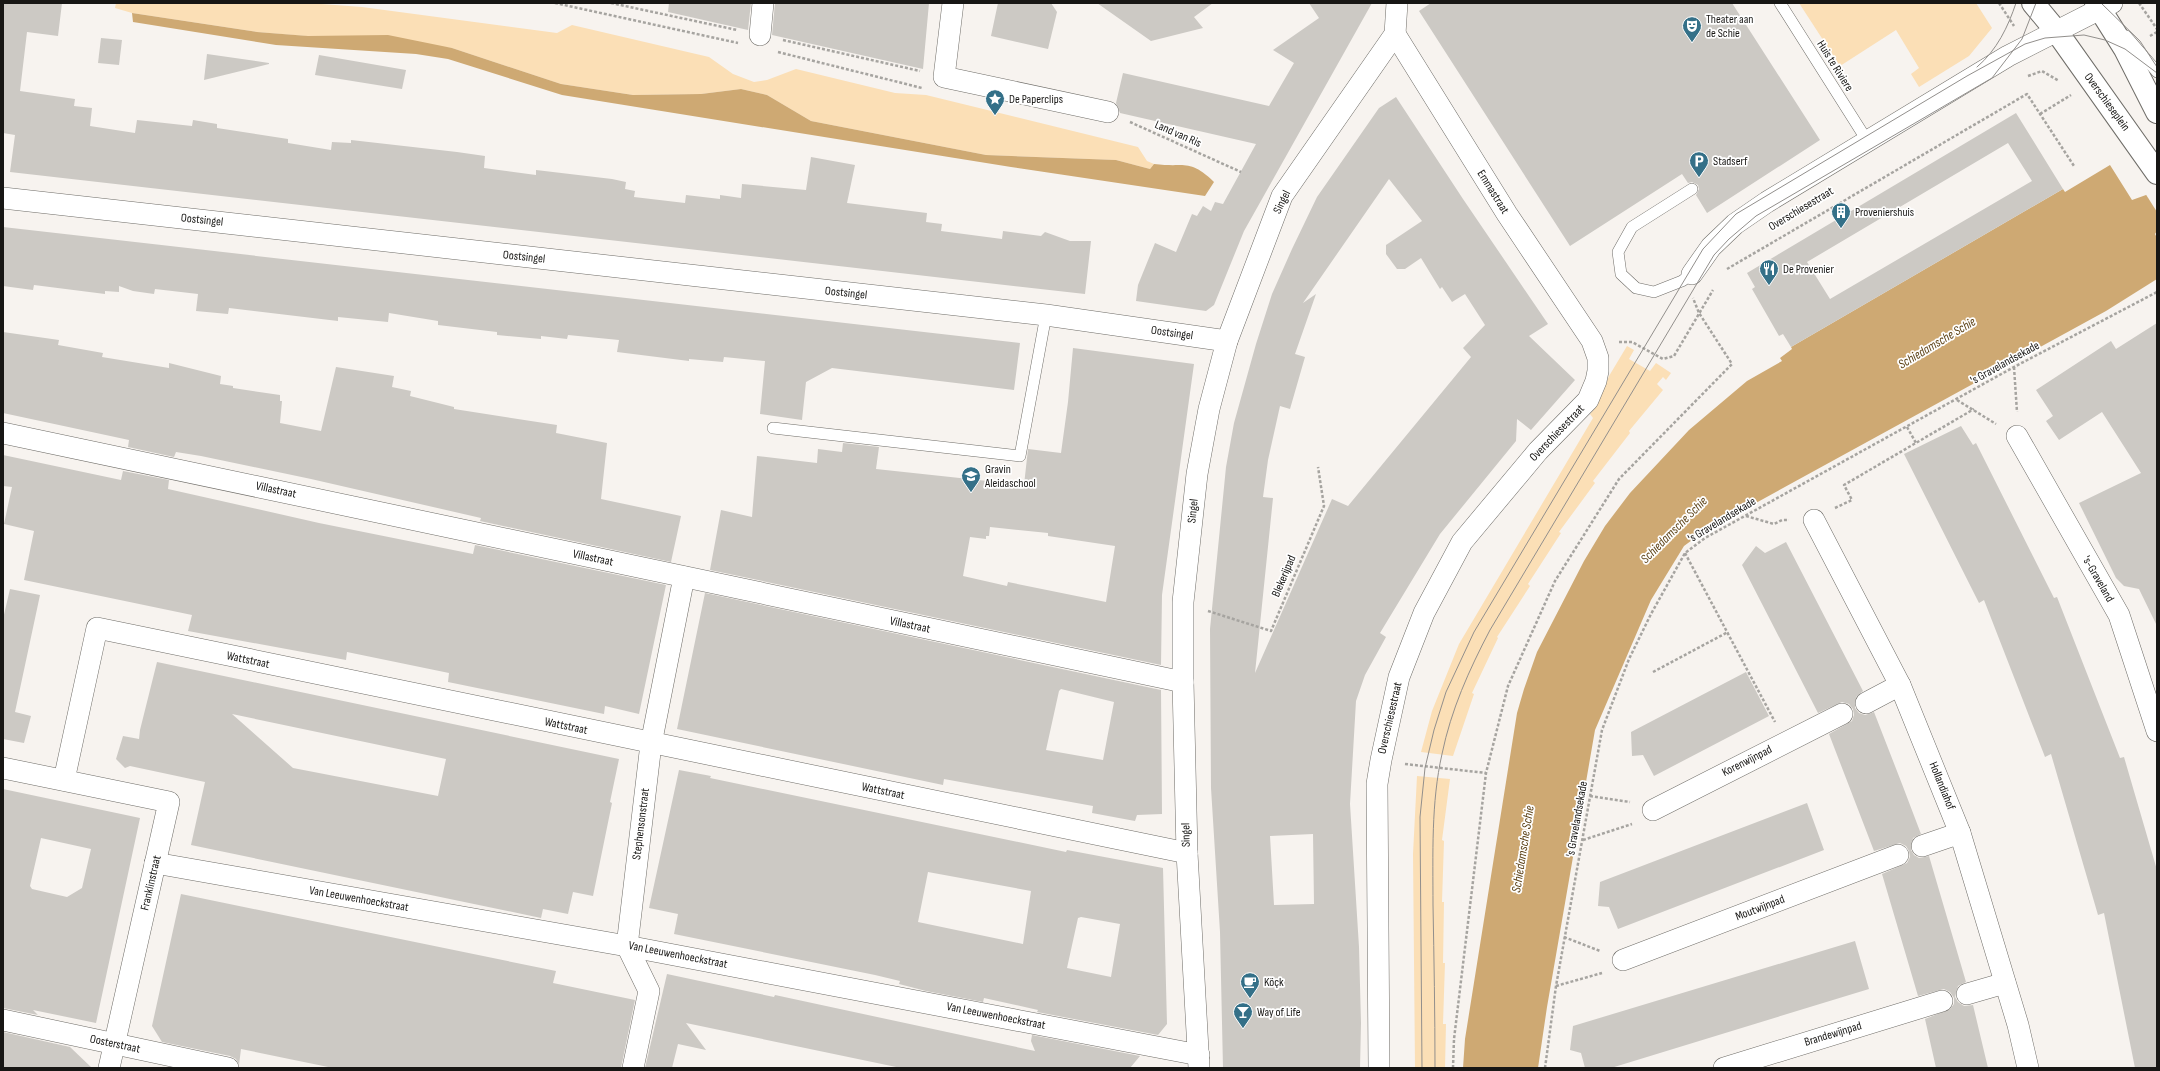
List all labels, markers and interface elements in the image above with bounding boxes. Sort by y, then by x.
place label: Theater aan de Schie [1706,12,1753,41]
theatre icon: Theater aan de Schie [1681,15,1703,43]
street label: Huis te Riviere [1813,38,1857,94]
street label: Overschieseplein [2081,70,2133,134]
place icon: De Paperclips [984,88,1006,116]
place label: De Paperclips [1009,92,1063,107]
street label: Land van Ris [1152,117,1204,151]
parking icon: Stadserf [1688,150,1710,178]
place label: Stadserf [1713,154,1748,169]
street label: Emmastraat [1474,167,1513,217]
street label: Overschiesestraat [1766,184,1836,234]
street label: Singel [1270,188,1294,216]
building icon: Proveniershuis [1830,201,1852,229]
place label: Proveniershuis [1855,205,1914,220]
street label: Oostsingel [180,210,224,230]
street label: Oostsingel [502,247,546,267]
restaurant icon: De Provenier [1758,258,1780,286]
place label: De Provenier [1783,262,1834,277]
street label: Oostsingel [824,283,868,303]
water label: Schiedamsche Schie [1895,314,1979,372]
street label: Oostsingel [1150,323,1194,343]
street label: 's Gravelandsekade [1968,338,2042,388]
street label: Overschiesestraat [1526,401,1588,465]
place label: Gravin Aleidaschool [984,462,1036,491]
school or university icon: Gravin Aleidaschool [960,465,982,493]
street label: Villastraat [254,478,298,502]
water label: Schiedamsche Schie [1637,493,1711,567]
street label: 's Gravelandsekade [1685,494,1759,546]
street label: Singel [1184,498,1202,524]
street label: Villastraat [571,546,615,570]
street label: Blekerijpad [1268,553,1300,599]
street label: 's-Graveland [2079,553,2117,605]
street label: Villastraat [888,613,932,637]
street label: Wattstraat [225,648,271,672]
street label: Overschiesestraat [1374,680,1406,755]
street label: Wattstraat [543,714,589,738]
street label: Korenwijnpad [1719,742,1775,780]
street label: Hollandiahof [1926,760,1959,813]
street label: Wattstraat [860,779,906,803]
street label: 's Gravelandsekade [1563,780,1591,858]
street label: Stephensonstraat [629,787,653,861]
water label: Schiedamsche Schie [1508,804,1538,894]
street label: Singel [1178,823,1194,847]
street label: Franklinstraat [137,854,165,912]
street label: Van Leeuwenhoeckstraat [308,883,410,915]
street label: Moutwijnpad [1733,892,1787,924]
street label: Van Leeuwenhoeckstraat [627,938,729,972]
cafe icon: Köçk [1239,971,1261,999]
place label: Köçk [1264,975,1284,990]
street label: Van Leeuwenhoeckstraat [945,999,1047,1033]
bar icon: Way of Life [1232,1001,1254,1029]
place label: Way of Life [1257,1005,1301,1020]
street label: Brandewijnpad [1803,1018,1863,1050]
street label: Oosterstraat [89,1031,142,1057]

